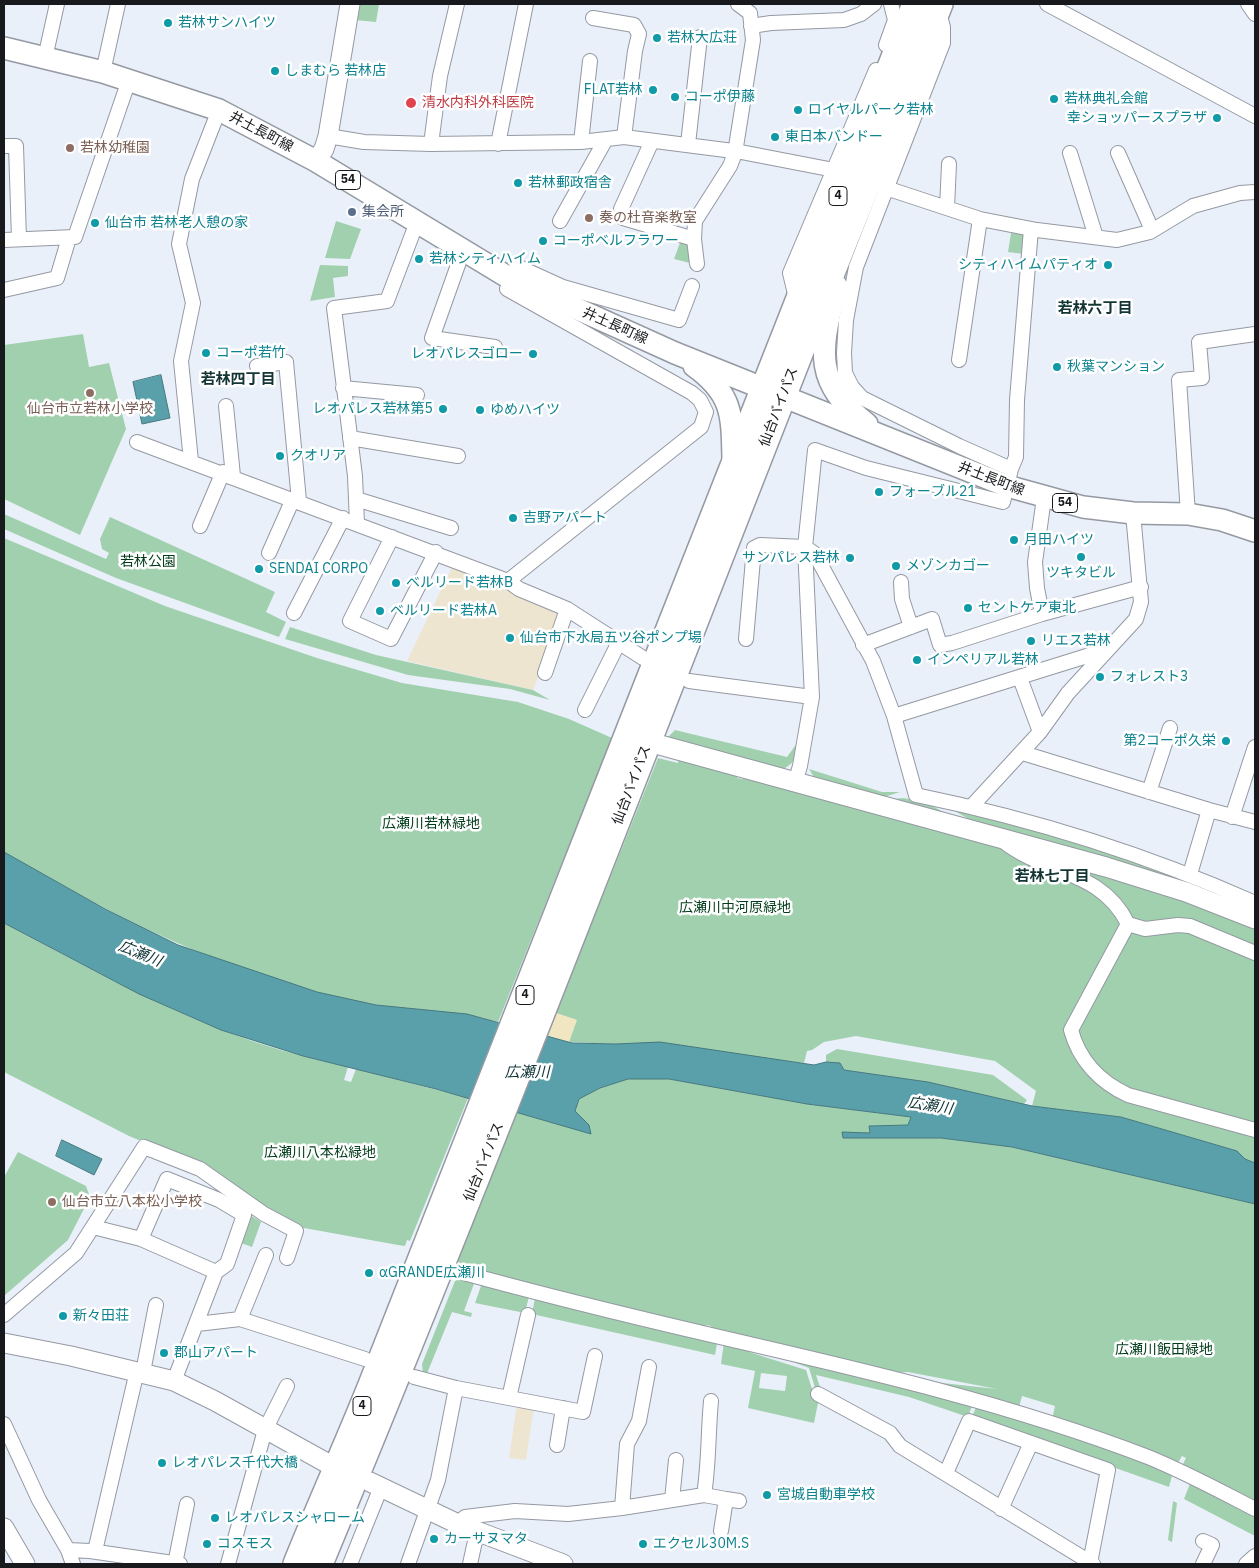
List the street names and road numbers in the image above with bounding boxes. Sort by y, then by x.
street label: 井土長町線 [226,108,296,156]
road number: 54 [336,170,360,190]
road number: 4 [829,187,847,206]
street label: 井土長町線 [580,304,650,348]
street label: 仙台バイパス [756,365,802,449]
street label: 井土長町線 [955,459,1027,499]
road number: 54 [1052,493,1078,512]
street label: 仙台バイパス [609,743,655,827]
road number: 4 [516,986,534,1004]
street label: 仙台バイパス [460,1120,508,1204]
road number: 4 [353,1396,371,1415]

